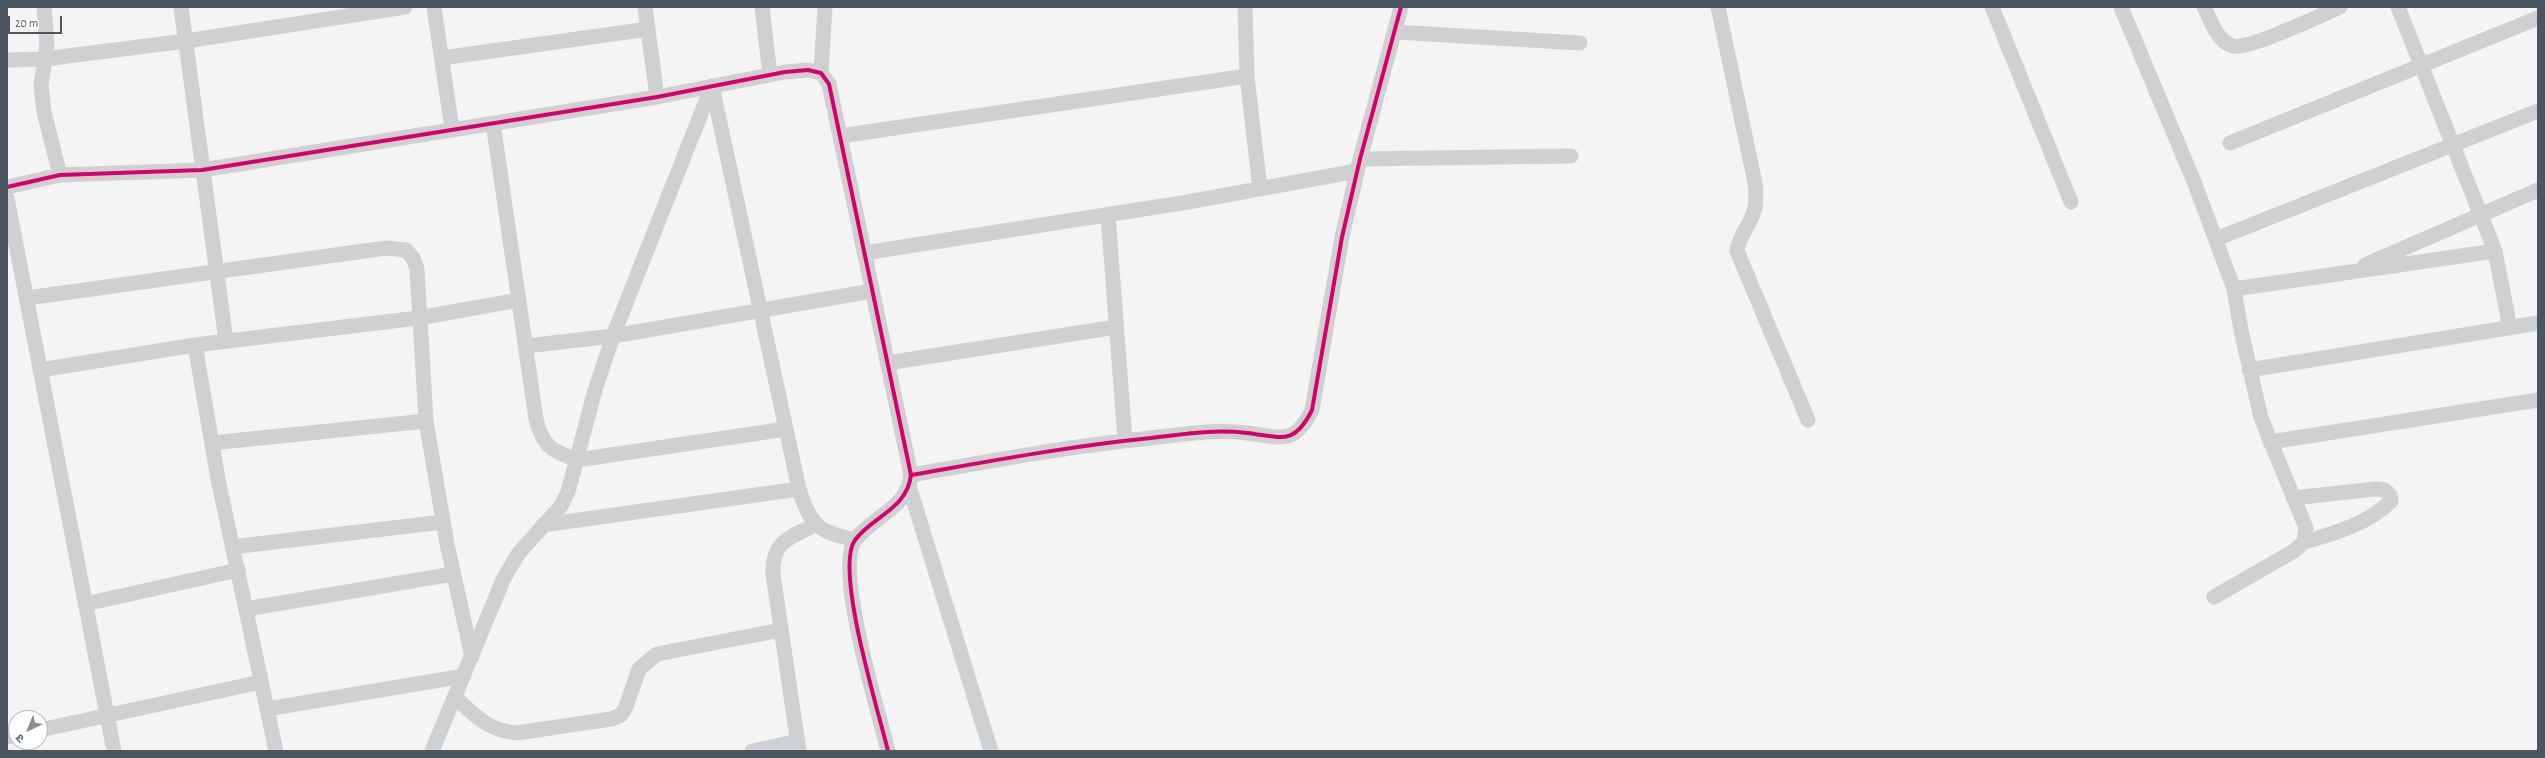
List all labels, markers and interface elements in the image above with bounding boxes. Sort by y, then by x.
scale bar [10,8,64,34]
text: 20 m [15,17,38,29]
north arrow [8,710,48,750]
text: उ [14,732,26,744]

